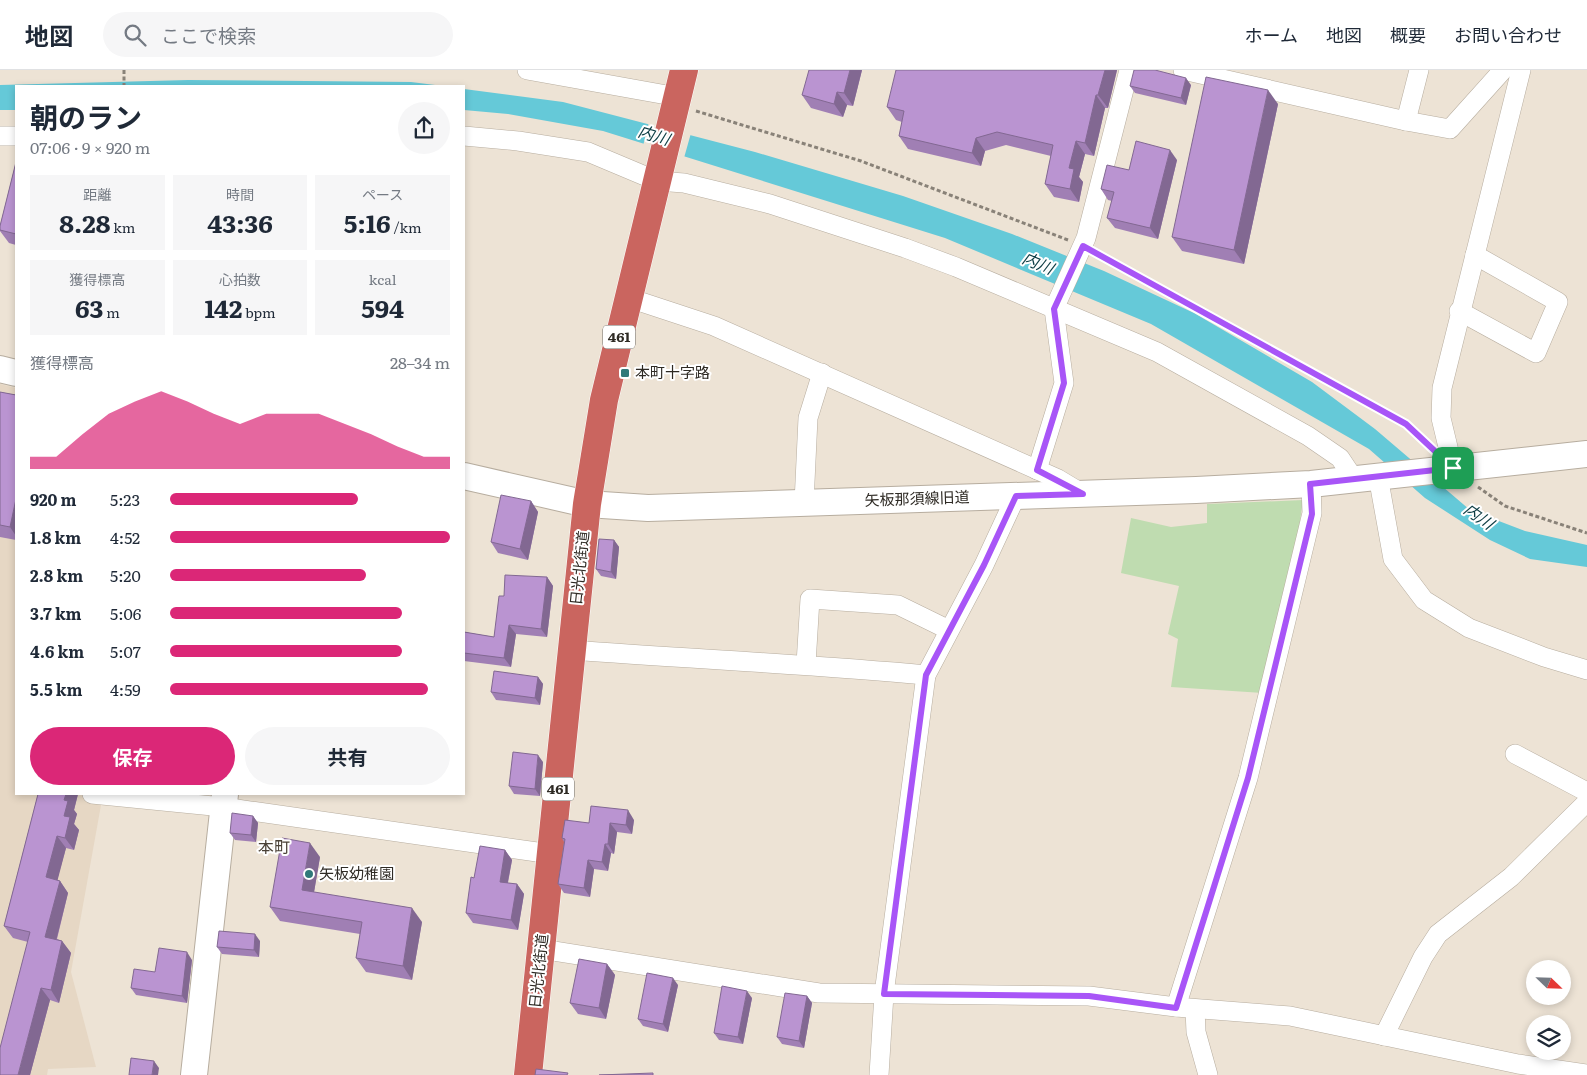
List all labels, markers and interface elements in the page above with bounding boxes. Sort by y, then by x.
search box [103,12,453,57]
text: 地図 [25,17,73,52]
icon: search [121,21,149,49]
text: ここで検索 [161,21,256,49]
text: ホーム [1245,21,1298,48]
text: 地図 [1326,21,1362,48]
text: 概要 [1390,21,1426,48]
text: お問い合わせ [1454,21,1562,48]
text: 朝のラン [30,95,142,137]
button: share [398,102,450,154]
water label: 内川 [635,118,675,151]
text: 07:06 · 9 × 920 m [30,135,150,159]
text: 距離 [83,184,111,204]
text: 時間 [226,184,254,204]
text: ペース [362,184,403,204]
text: 8.28 [59,204,110,241]
text: 43:36 [207,204,273,241]
text: 5:16 [344,204,391,241]
text: km [110,217,135,237]
text: /km [391,217,421,237]
water label: 内川 [1019,245,1060,280]
text: 獲得標高 [69,269,125,289]
text: 心拍数 [219,269,261,289]
text: kcal [369,269,396,289]
text: 63 [75,289,103,326]
text: 142 [204,289,242,326]
text: 594 [361,289,404,326]
text: m [103,302,120,322]
text: bpm [242,302,276,322]
road number: 461 [603,326,635,348]
text: 獲得標高 [30,350,94,374]
text: 28–34 m [390,350,450,374]
place label: 本町十字路 [635,360,710,383]
marker: 本町十字路 [619,367,631,379]
pin [1432,447,1474,489]
icon: arrive [1439,454,1467,482]
street label: 矢板那須線旧道 [864,484,970,511]
text: 920 m [30,487,77,511]
text: 5:23 [110,487,140,511]
water label: 内川 [1460,496,1501,535]
text: 1.8 km [30,525,81,549]
text: 4:52 [110,525,140,549]
street label: 日光北街道 [563,529,594,606]
text: 2.8 km [30,563,83,587]
text: 5:20 [110,563,141,587]
text: 3.7 km [30,601,82,625]
text: 5:06 [110,601,141,625]
text: 4.6 km [30,639,84,663]
text: 5:07 [110,639,141,663]
text: 5.5 km [30,677,83,701]
text: 4:59 [110,677,141,701]
button: 保存 [30,727,235,785]
button: 共有 [245,727,450,785]
road number: 461 [542,778,574,801]
district label: 本町 [258,834,290,858]
place label: 矢板幼稚園 [319,861,394,884]
marker: 矢板幼稚園 [303,868,315,880]
street label: 日光北街道 [522,932,553,1009]
north arrow [1526,960,1571,1005]
map controls [1526,960,1571,1060]
button: layers [1526,1015,1571,1060]

